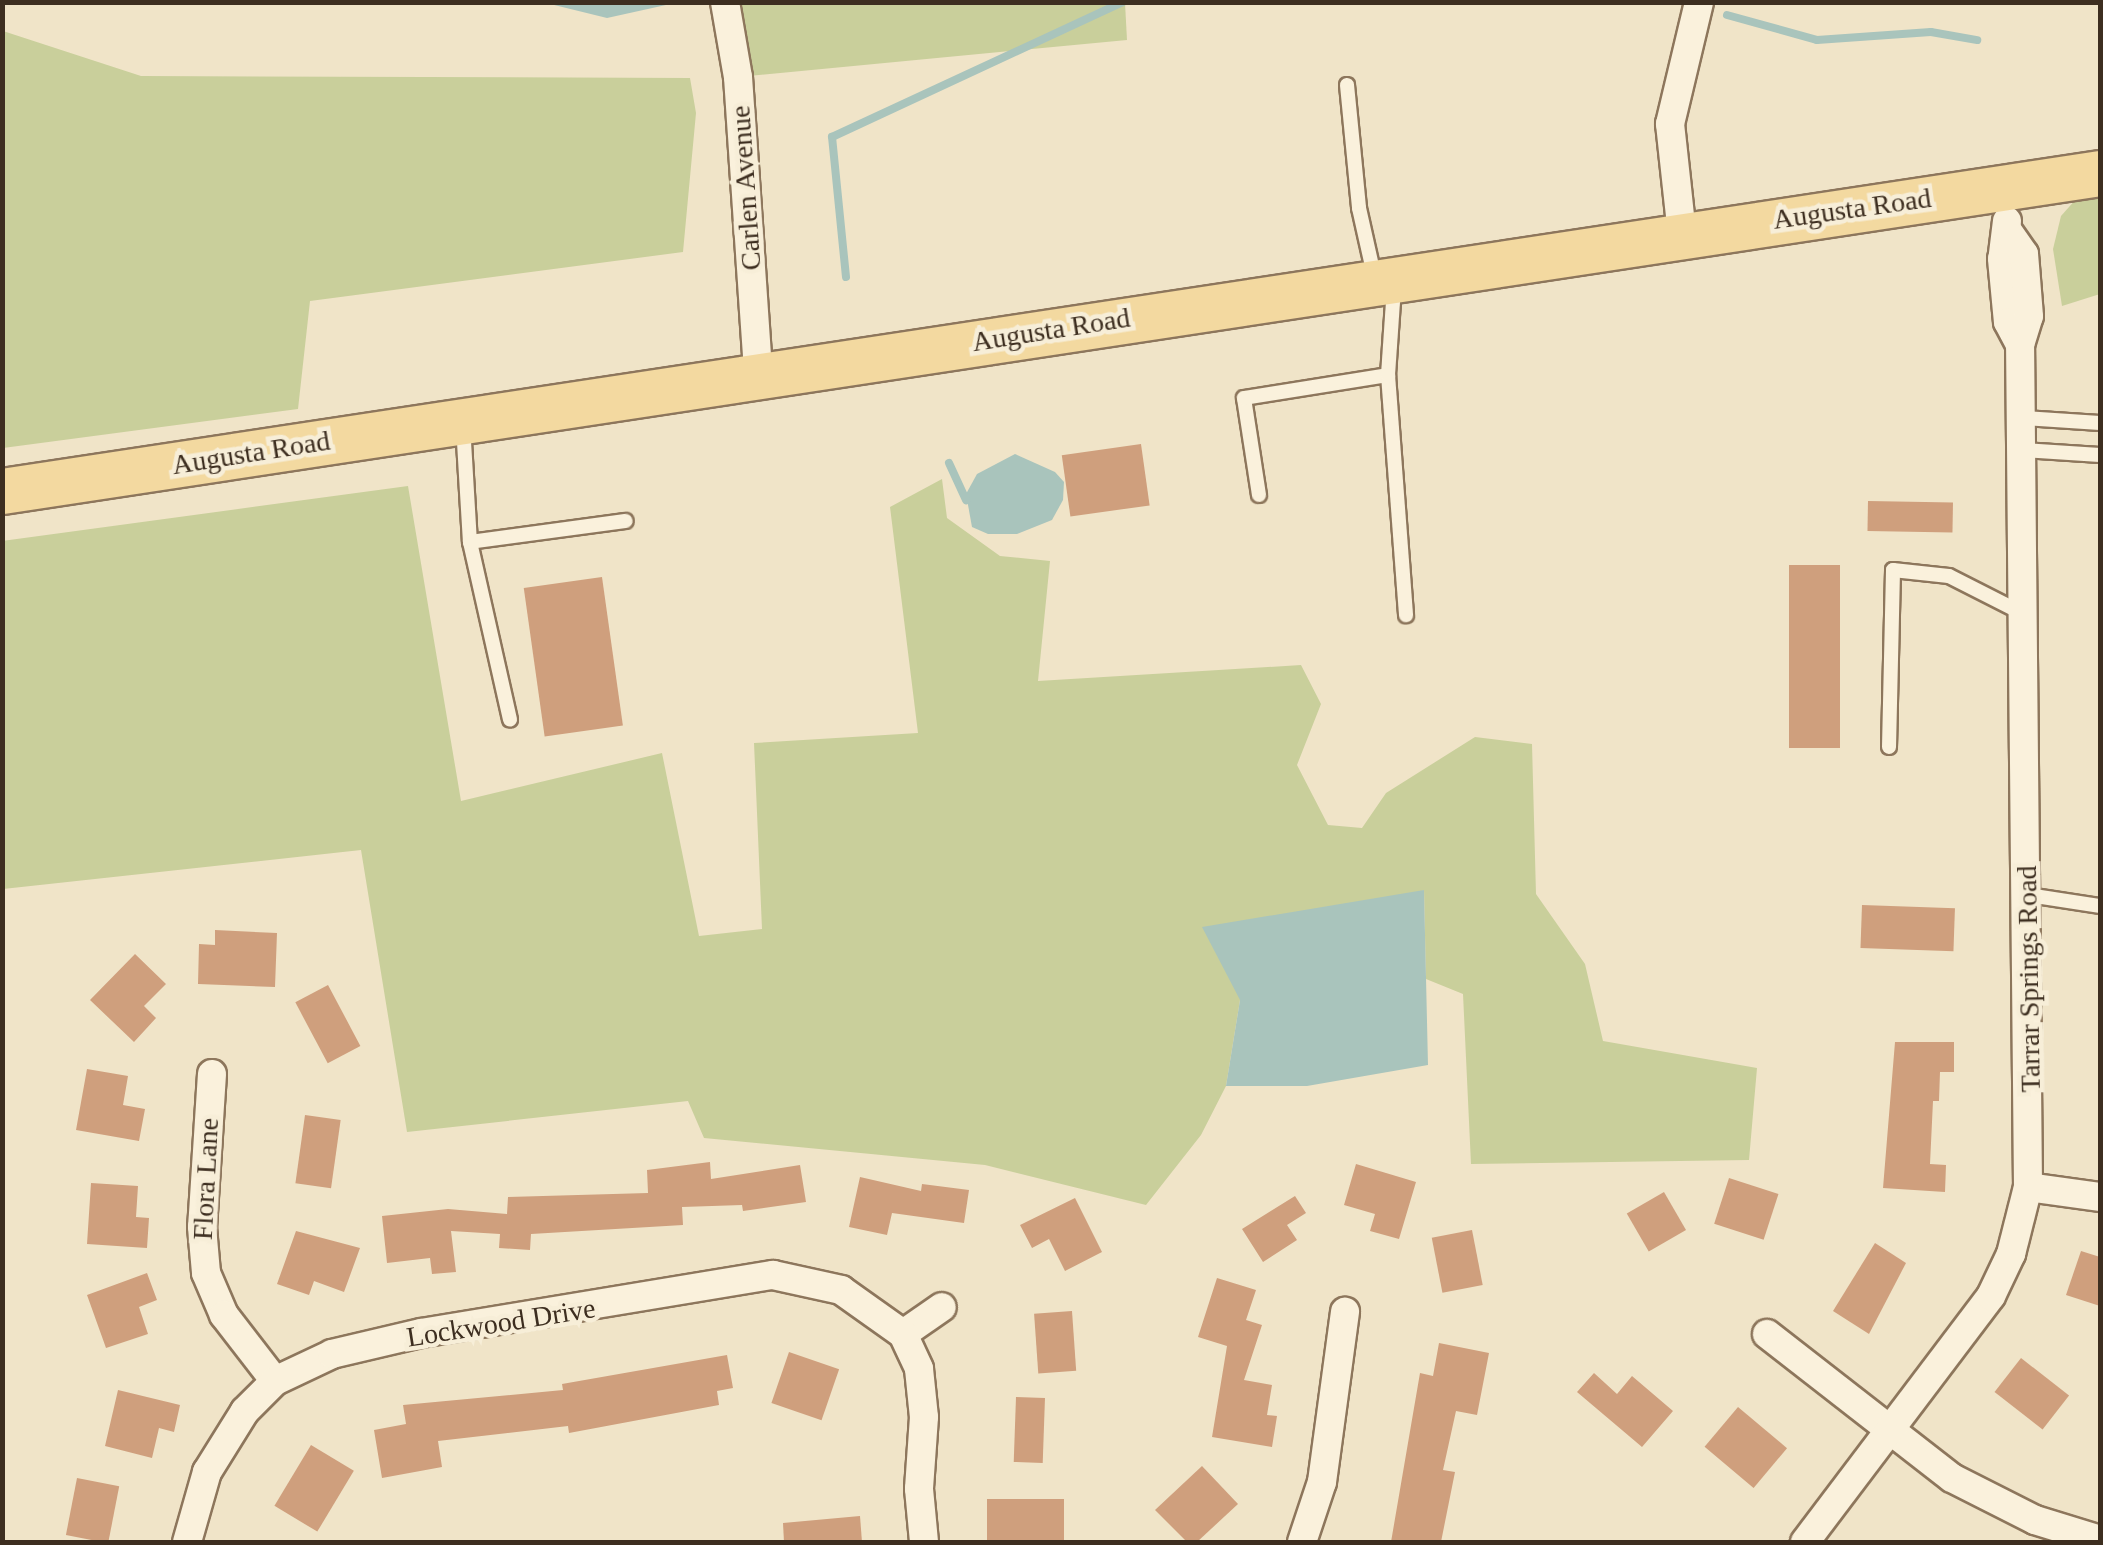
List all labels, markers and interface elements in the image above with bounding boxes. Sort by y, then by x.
street label: Carlen Avenue [723,104,769,272]
street label: Augusta Road [1771,181,1933,237]
street label: Augusta Road [970,301,1132,359]
street label: Augusta Road [170,424,332,482]
street label: Tarrar Springs Road [2010,865,2048,1093]
street label: Flora Lane [186,1117,226,1241]
street label: Lockwood Drive [404,1292,598,1354]

